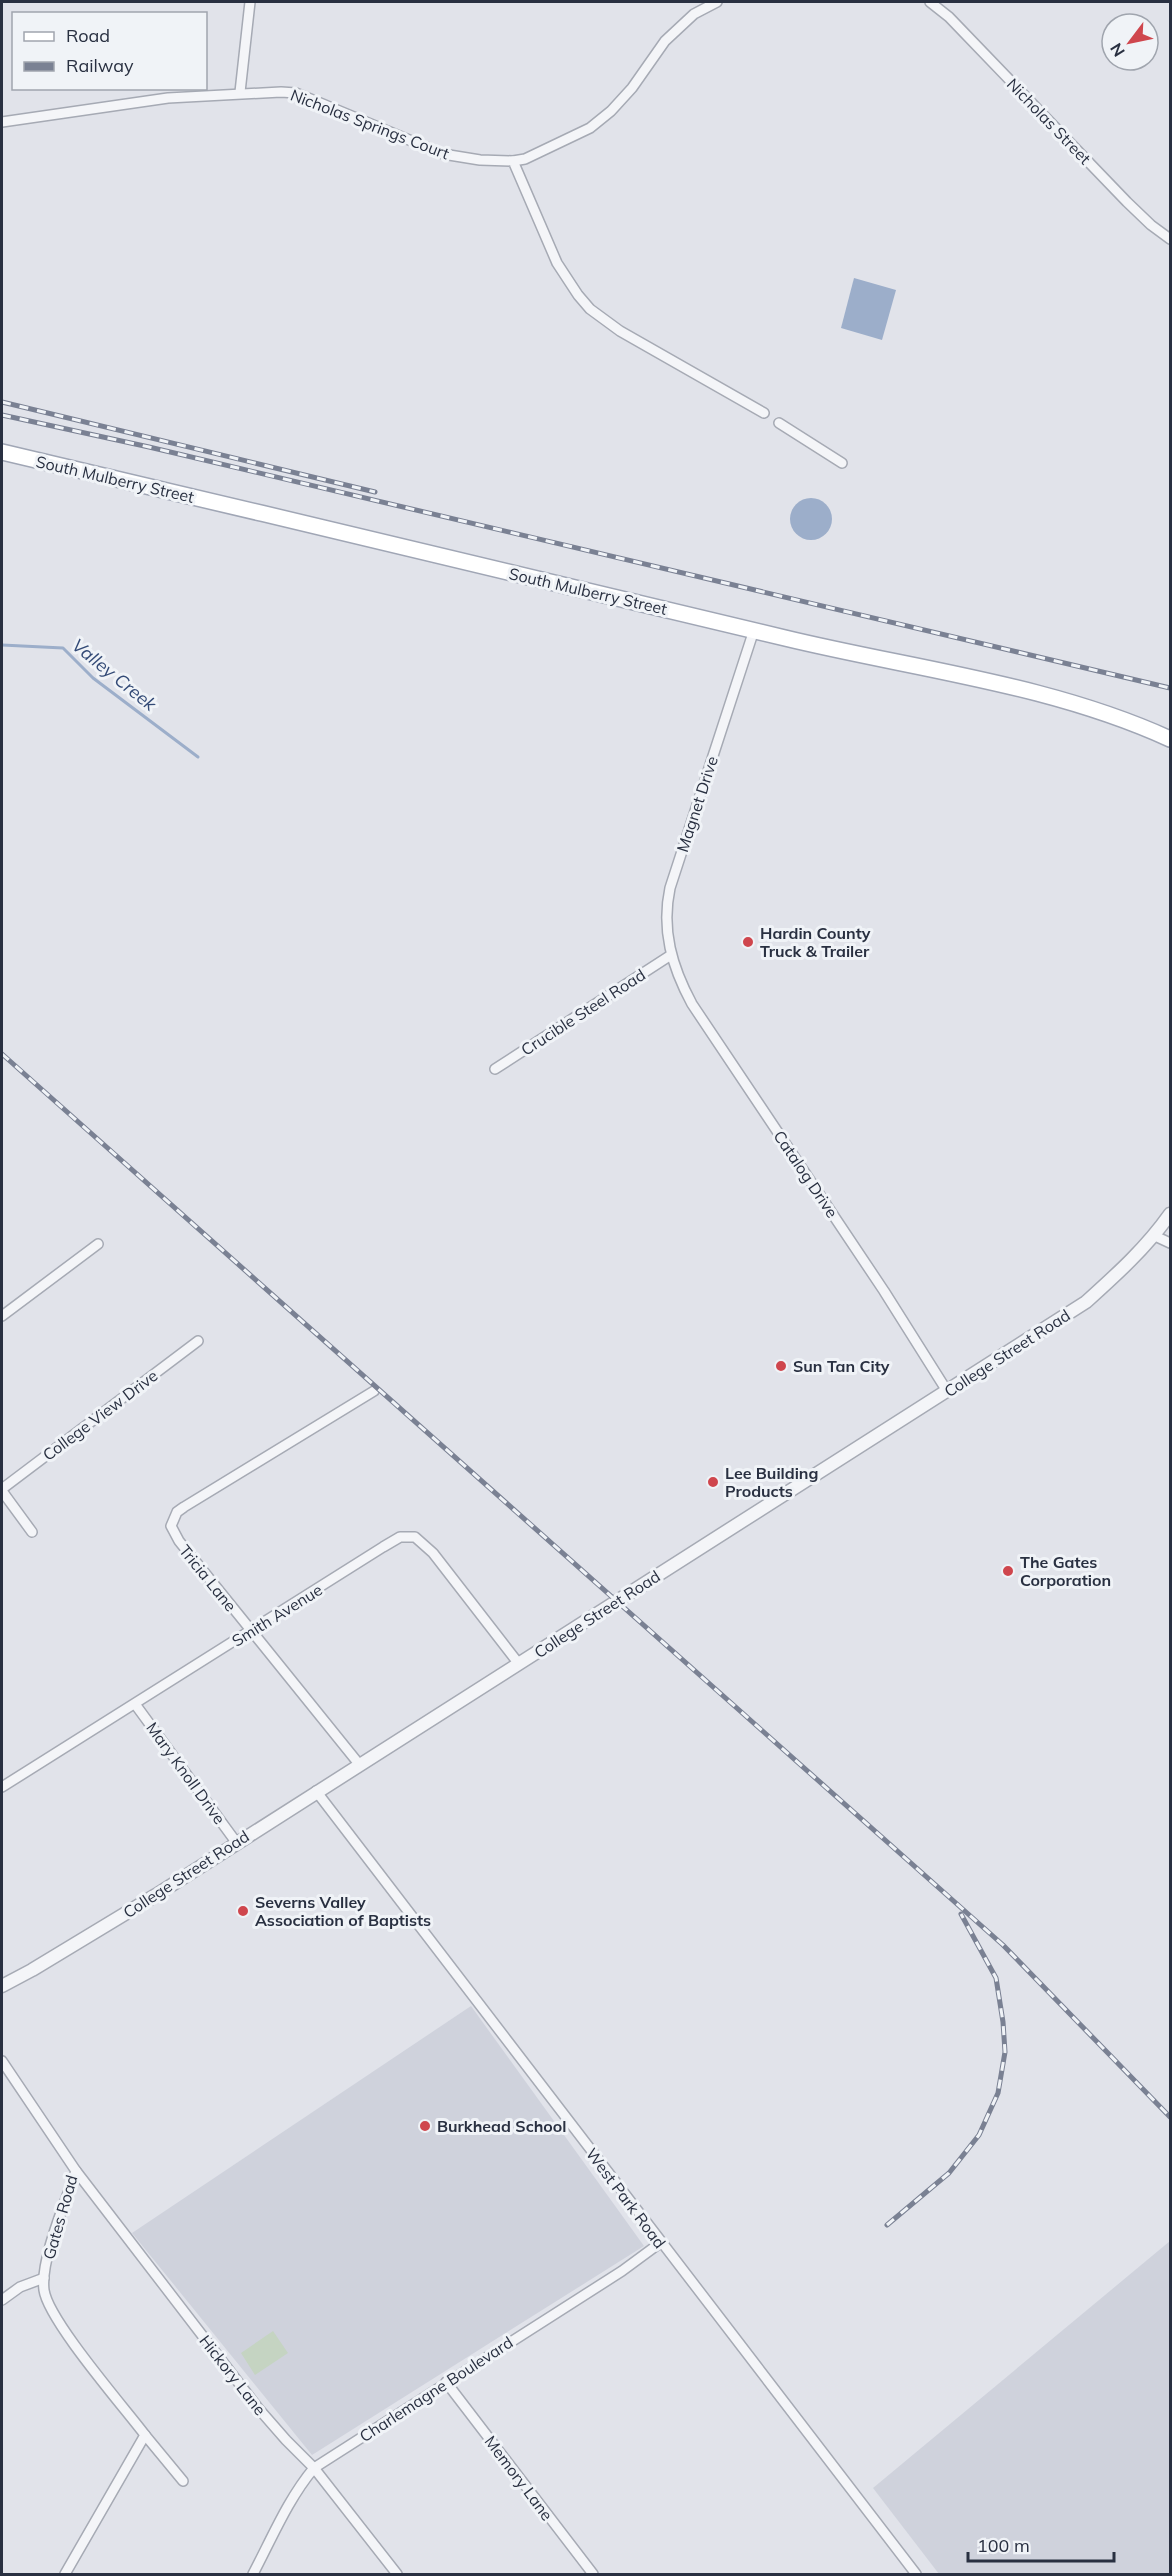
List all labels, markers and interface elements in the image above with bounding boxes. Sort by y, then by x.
legend [12,12,207,90]
north arrow [1100,12,1160,72]
text: Road [66,24,110,47]
text: N [1106,40,1129,60]
text: Railway [66,54,134,77]
street label: Nicholas Street [1003,74,1095,168]
street label: Nicholas Springs Court [288,84,453,164]
street label: South Mulberry Street [34,451,196,507]
street label: South Mulberry Street [507,563,669,619]
water label: Valley Creek [67,633,162,716]
street label: Magnet Drive [672,754,722,854]
place label: Hardin County Truck & Trailer [760,923,871,961]
marker: Hardin County Truck & Trailer [741,935,755,949]
street label: Crucible Steel Road [517,964,649,1060]
street label: Catalog Drive [769,1127,843,1221]
street label: College Street Road [940,1305,1074,1401]
place label: Sun Tan City [793,1356,890,1376]
marker: Sun Tan City [774,1359,788,1373]
street label: College View Drive [39,1365,161,1465]
place label: Lee Building Products [725,1463,818,1501]
marker: Lee Building Products [706,1475,720,1489]
street label: Tricia Lane [175,1541,241,1615]
place label: The Gates Corporation [1020,1552,1111,1590]
marker: The Gates Corporation [1001,1564,1015,1578]
street label: College Street Road [530,1566,664,1662]
street label: Smith Avenue [228,1579,326,1651]
street label: Mary Knoll Drive [142,1718,230,1828]
street label: College Street Road [119,1826,253,1922]
place label: Severns Valley Association of Baptists [255,1892,431,1930]
marker: Severns Valley Association of Baptists [236,1904,250,1918]
place label: Burkhead School [437,2116,567,2136]
marker: Burkhead School [418,2119,432,2133]
street label: West Park Road [582,2144,670,2252]
street label: Gates Road [38,2172,82,2262]
street label: Hickory Lane [195,2331,271,2419]
street label: Charlemagne Boulevard [356,2332,516,2446]
street label: Memory Lane [481,2432,557,2524]
scale bar [968,2525,1114,2563]
text: 100 m [977,2534,1030,2557]

